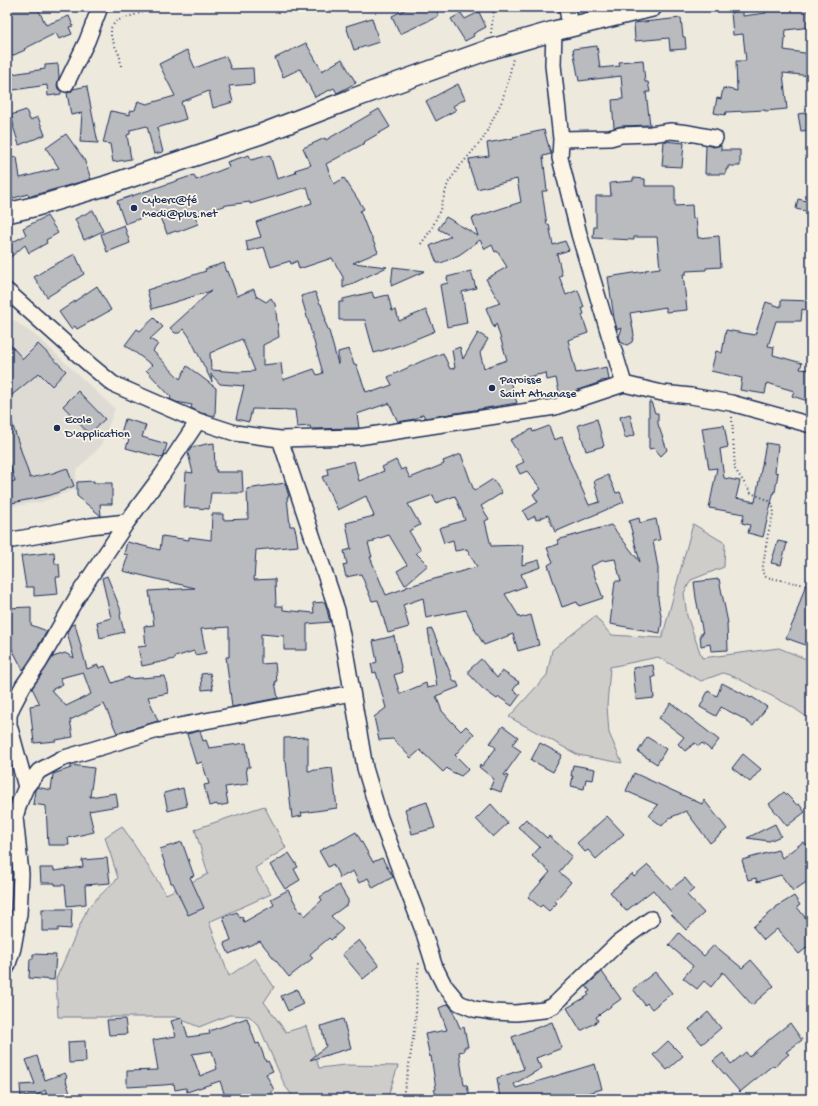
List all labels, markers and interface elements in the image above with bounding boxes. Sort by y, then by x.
place label: Cyberc@fé Medi@plus.net [142,194,218,222]
marker: Cyberc@fé Medi@plus.net [129,203,139,213]
place label: Paroisse Saint Athanase [499,374,577,402]
marker: Paroisse Saint Athanase [487,383,497,393]
place label: Ecole D'application [64,414,130,442]
marker: Ecole D'application [52,423,62,433]

